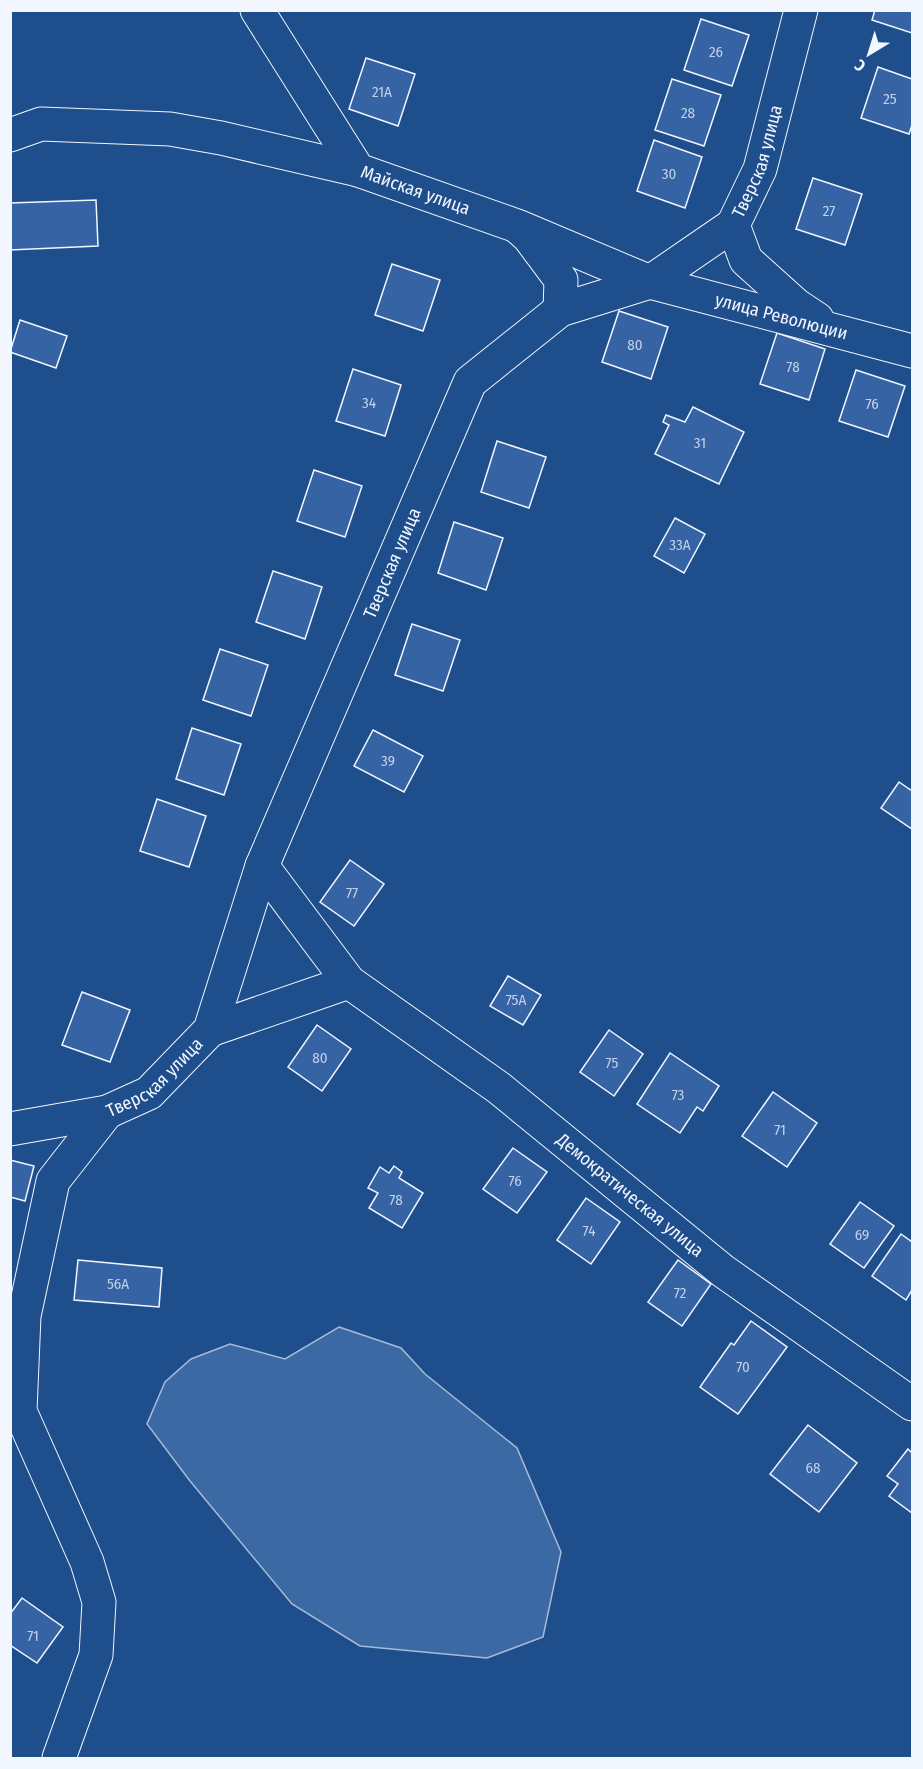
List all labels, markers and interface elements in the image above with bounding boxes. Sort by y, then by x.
north arrow [839,24,899,84]
house number: 26 [709,43,723,61]
text: С [850,55,869,75]
house number: 21А [372,83,392,101]
house number: 25 [883,90,897,108]
street label: Тверская улица [727,102,787,221]
house number: 28 [681,104,695,122]
street label: Майская улица [358,161,473,220]
house number: 30 [662,165,676,183]
house number: 27 [823,202,835,220]
street label: улица Революции [713,289,850,345]
house number: 80 [627,336,643,354]
house number: 78 [786,358,800,376]
house number: 34 [362,394,376,412]
house number: 76 [865,395,879,413]
house number: 31 [694,434,706,452]
street label: Тверская улица [359,504,426,622]
house number: 33А [669,536,691,554]
house number: 39 [381,752,395,770]
house number: 77 [346,884,358,902]
house number: 75А [506,991,526,1009]
street label: Тверская улица [103,1033,208,1122]
house number: 80 [312,1049,328,1067]
house number: 75 [606,1054,618,1072]
house number: 73 [672,1086,685,1104]
house number: 71 [774,1121,786,1139]
street label: Демократическая улица [551,1128,708,1262]
house number: 76 [508,1172,522,1190]
house number: 78 [389,1191,403,1209]
house number: 74 [583,1222,595,1240]
house number: 69 [855,1226,869,1244]
house number: 56А [107,1275,129,1293]
house number: 72 [674,1284,687,1302]
house number: 70 [736,1358,750,1376]
house number: 68 [806,1459,820,1477]
house number: 71 [27,1627,39,1645]

